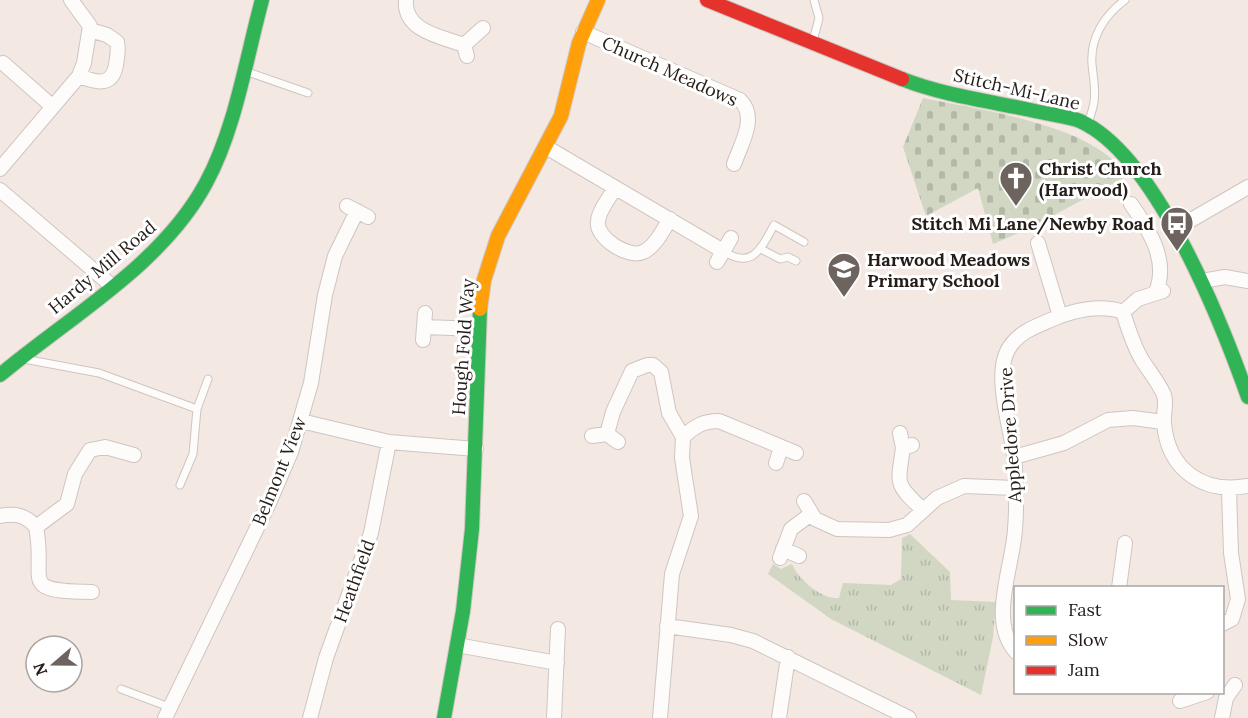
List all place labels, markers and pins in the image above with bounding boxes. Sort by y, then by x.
place label: Christ Church (Harwood) [1039,157,1162,201]
church icon: Christ Church (Harwood) [998,160,1034,207]
bus stop icon: Stitch Mi Lane/Newby Road [1159,205,1195,252]
place label: Stitch Mi Lane/Newby Road [911,212,1154,235]
place label: Harwood Meadows Primary School [867,248,1030,292]
school or university icon: Harwood Meadows Primary School [826,251,862,298]

